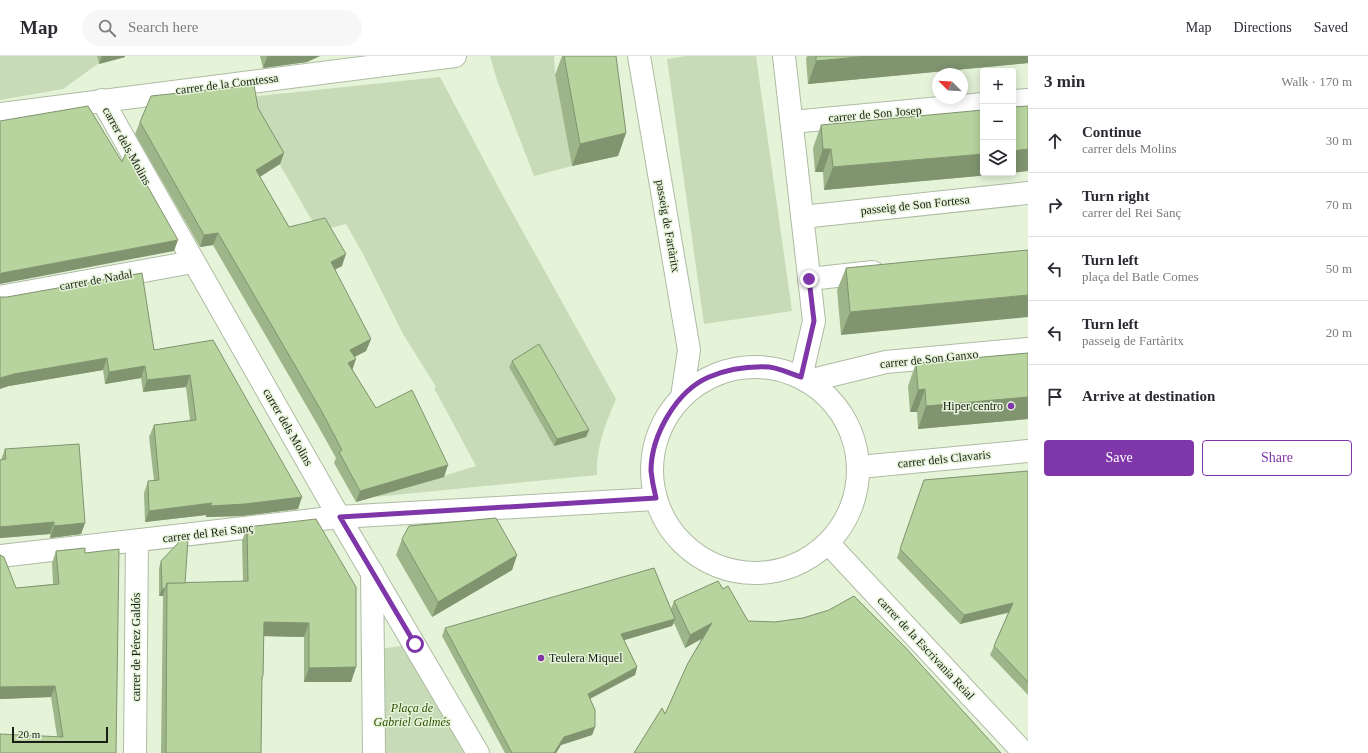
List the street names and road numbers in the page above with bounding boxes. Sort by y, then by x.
street label: carrer de la Comtessa [175,71,280,97]
street label: carrer de Son Josep [828,103,922,125]
street label: carrer dels Molins [100,104,154,188]
street label: passeig de Fartàritx [653,179,683,273]
street label: passeig de Son Fortesa [860,192,971,218]
street label: carrer de Nadal [58,267,134,293]
street label: carrer de Son Ganxo [879,347,979,371]
street label: carrer dels Molins [260,386,316,469]
street label: carrer dels Clavaris [897,447,991,471]
street label: carrer del Rei Sanç [162,520,254,546]
street label: carrer de Pérez Galdós [129,592,143,701]
street label: carrer de la Escrivania Reial [875,594,978,703]

